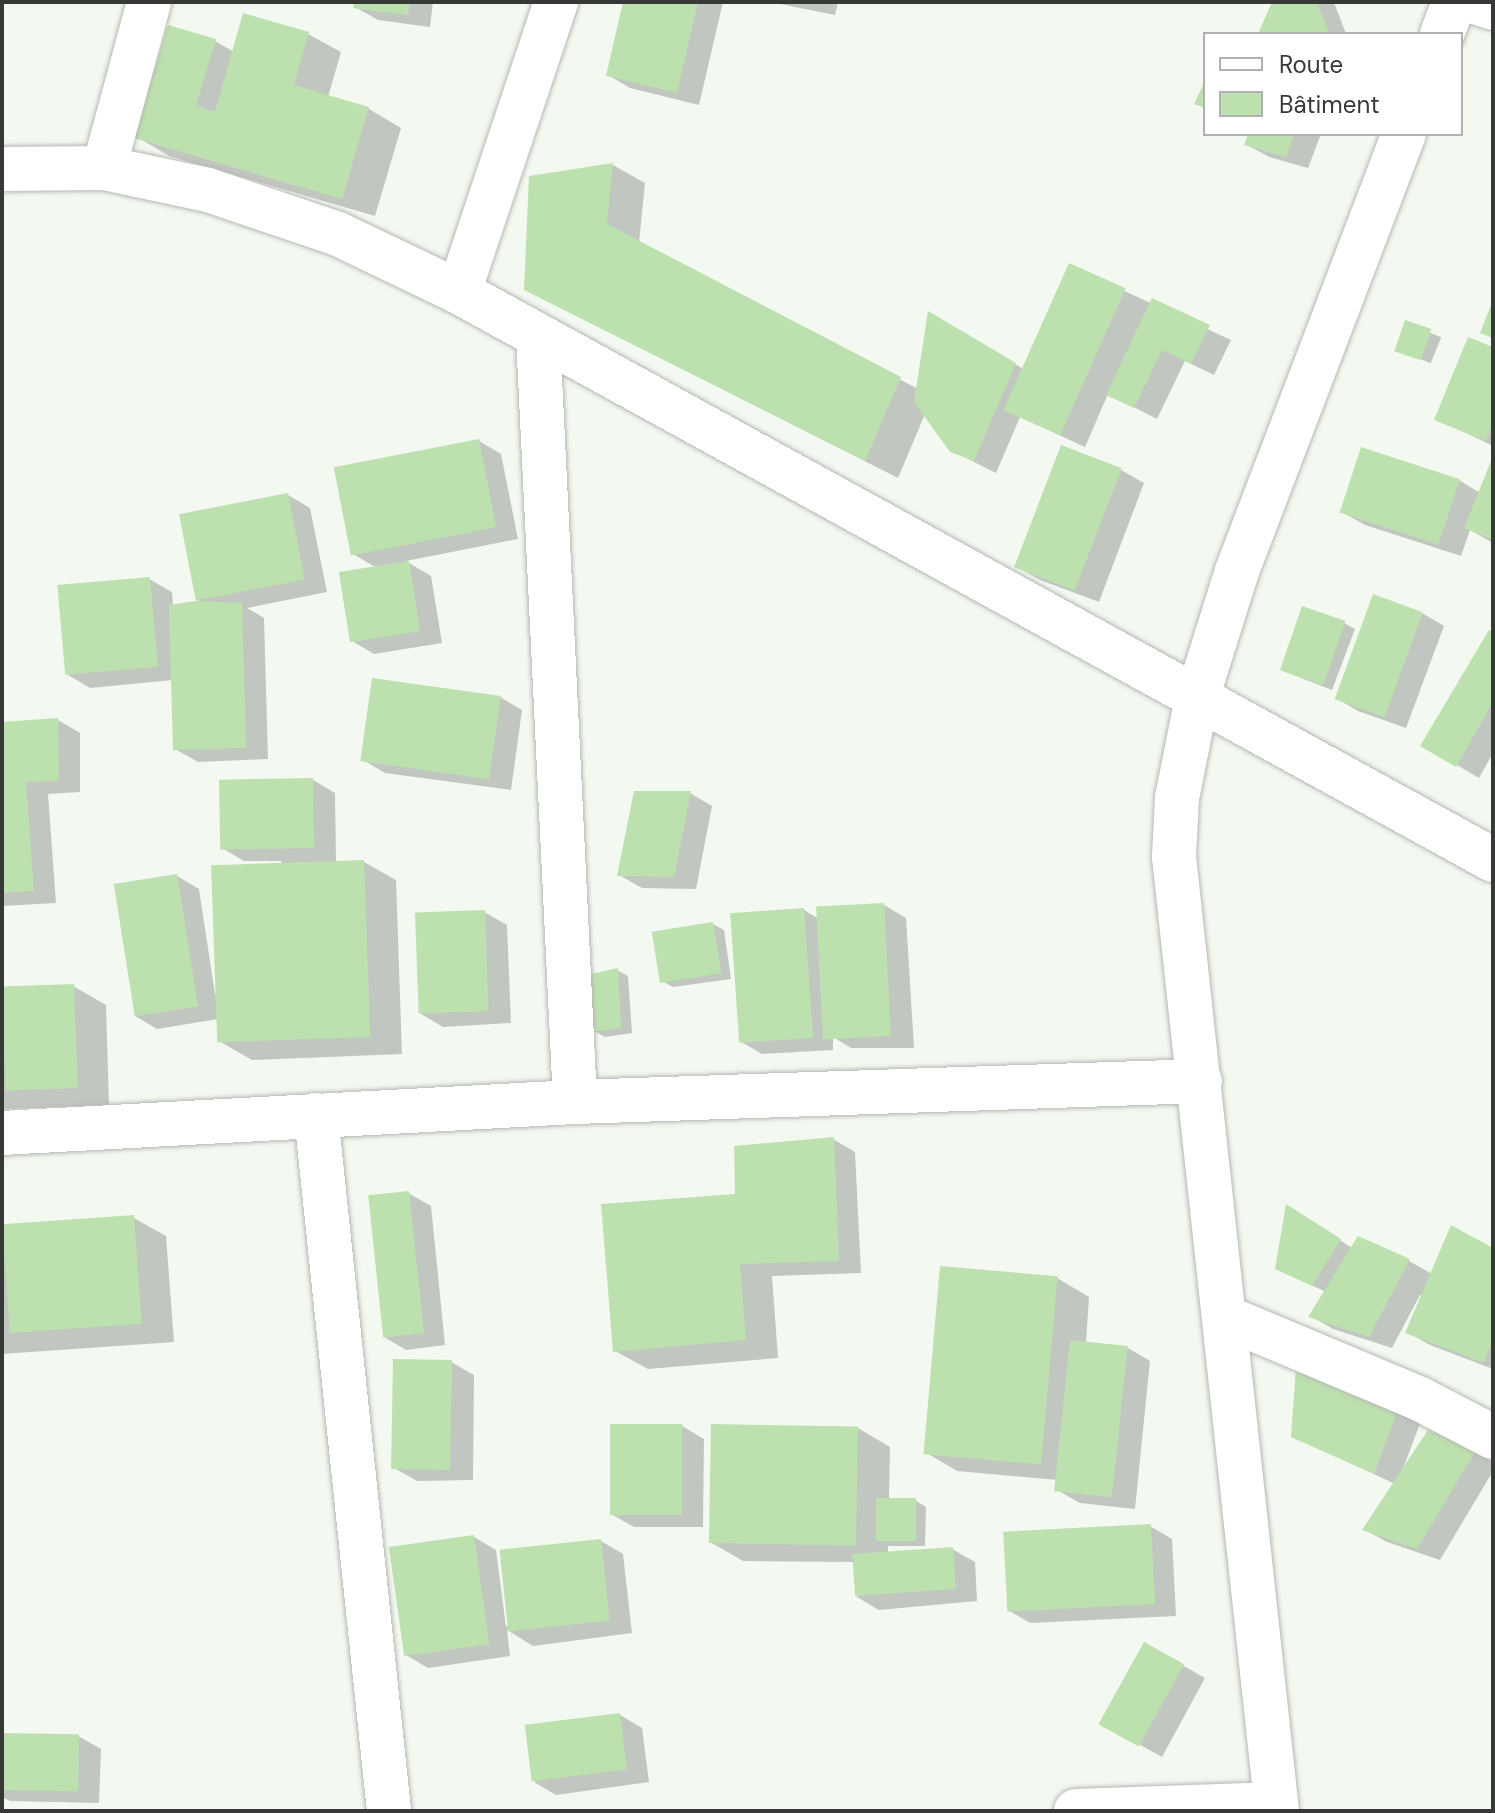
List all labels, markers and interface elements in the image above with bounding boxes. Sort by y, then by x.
legend [1203,32,1463,136]
text: Route [1279,49,1343,80]
text: Bâtiment [1279,89,1380,120]

